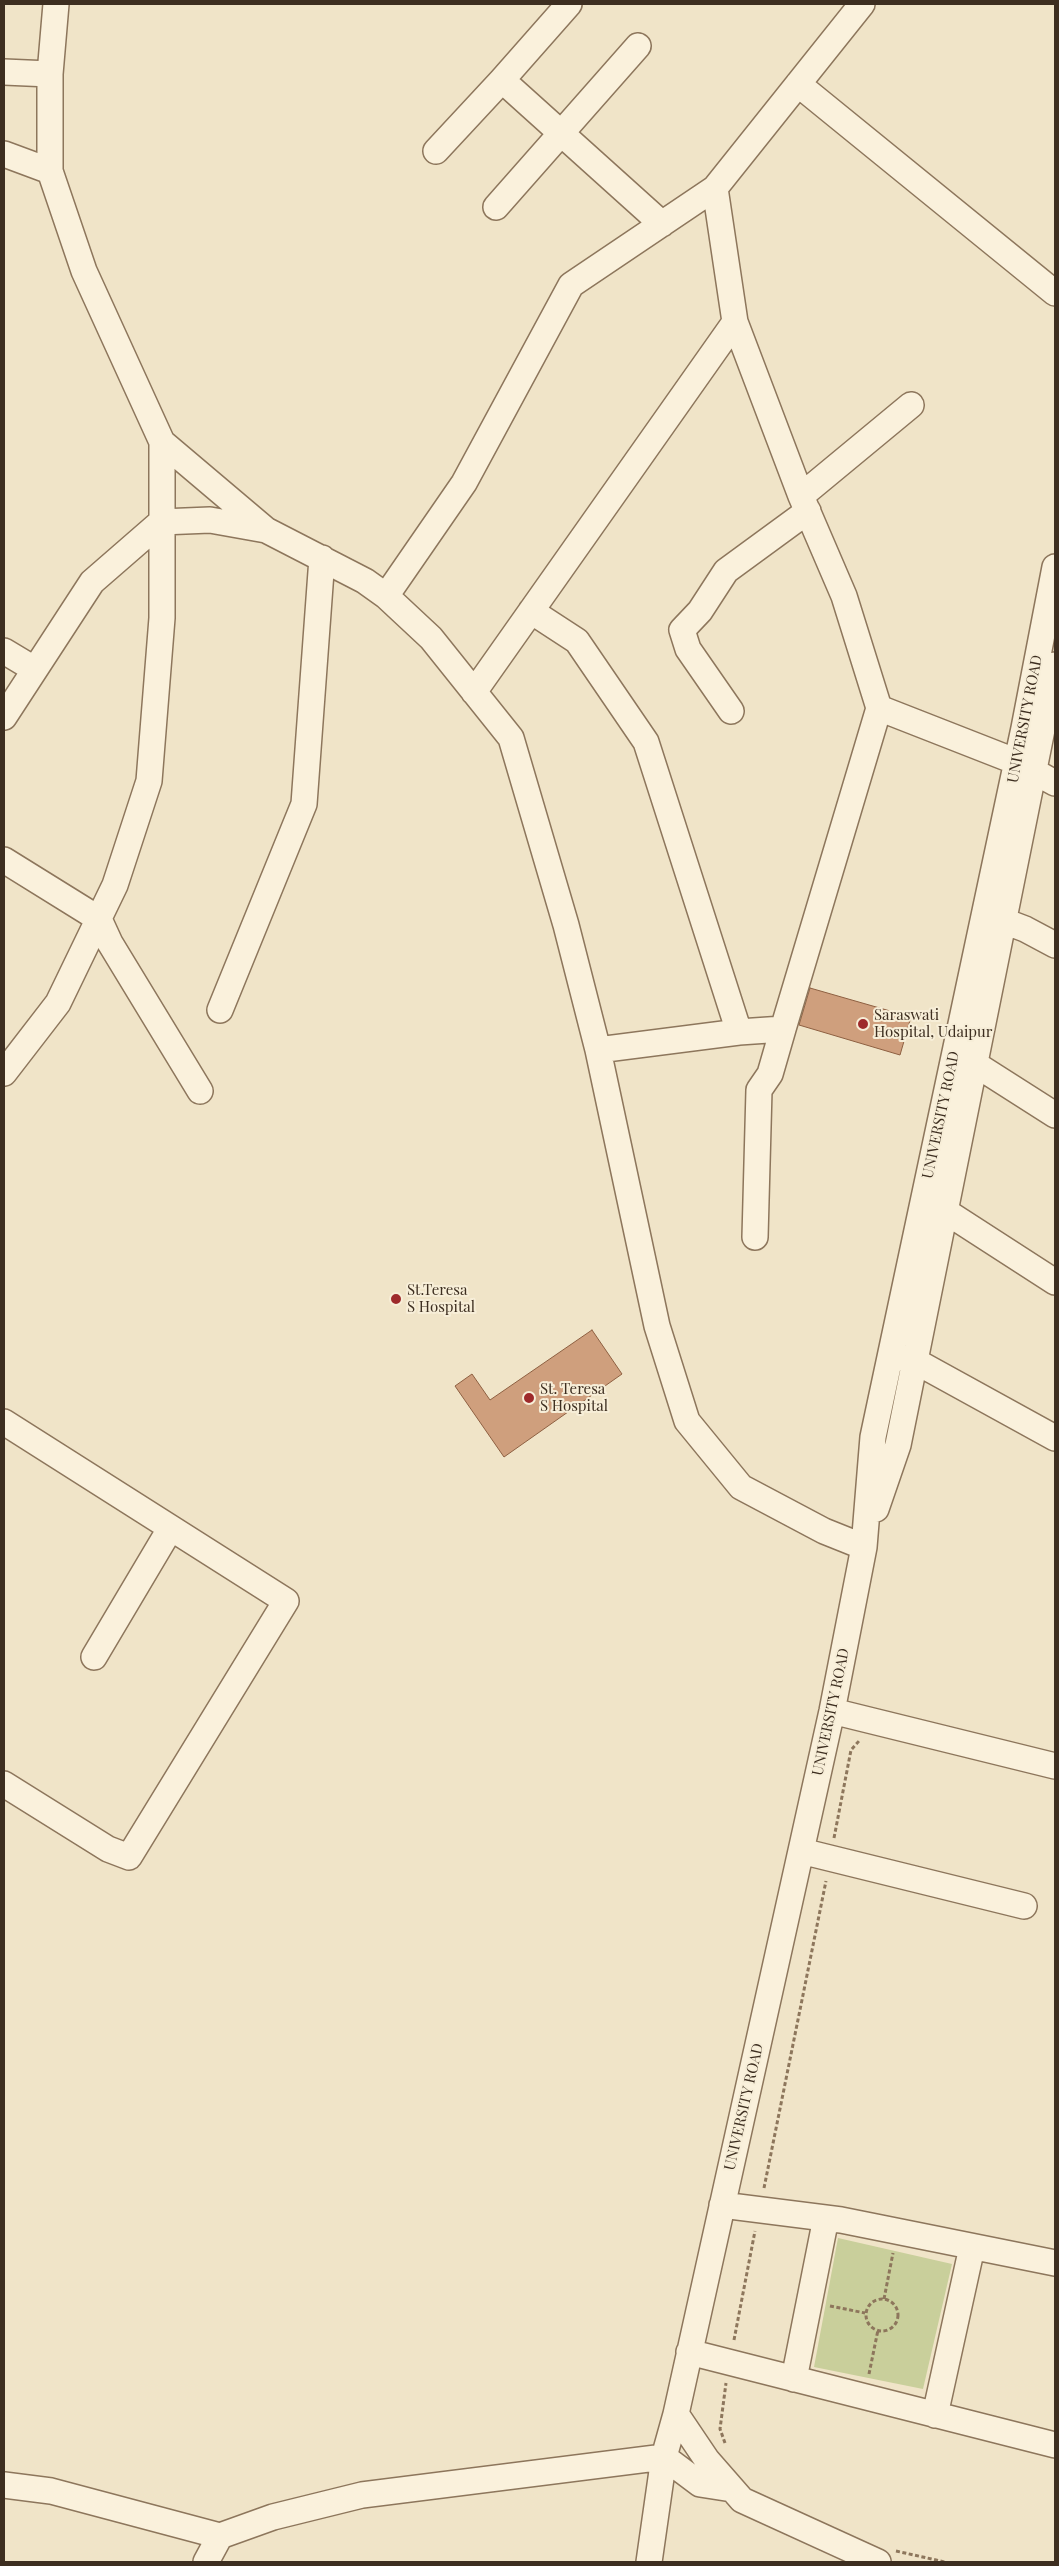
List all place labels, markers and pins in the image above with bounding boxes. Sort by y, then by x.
place label: Saraswati Hospital, Udaipur [874,1006,992,1041]
marker: Saraswati Hospital, Udaipur [856,1017,870,1031]
place label: St.Teresa S Hospital [407,1281,475,1316]
marker: St.Teresa S Hospital [389,1292,403,1306]
place label: St. Teresa S Hospital [540,1380,608,1415]
marker: St. Teresa S Hospital [522,1391,536,1405]

